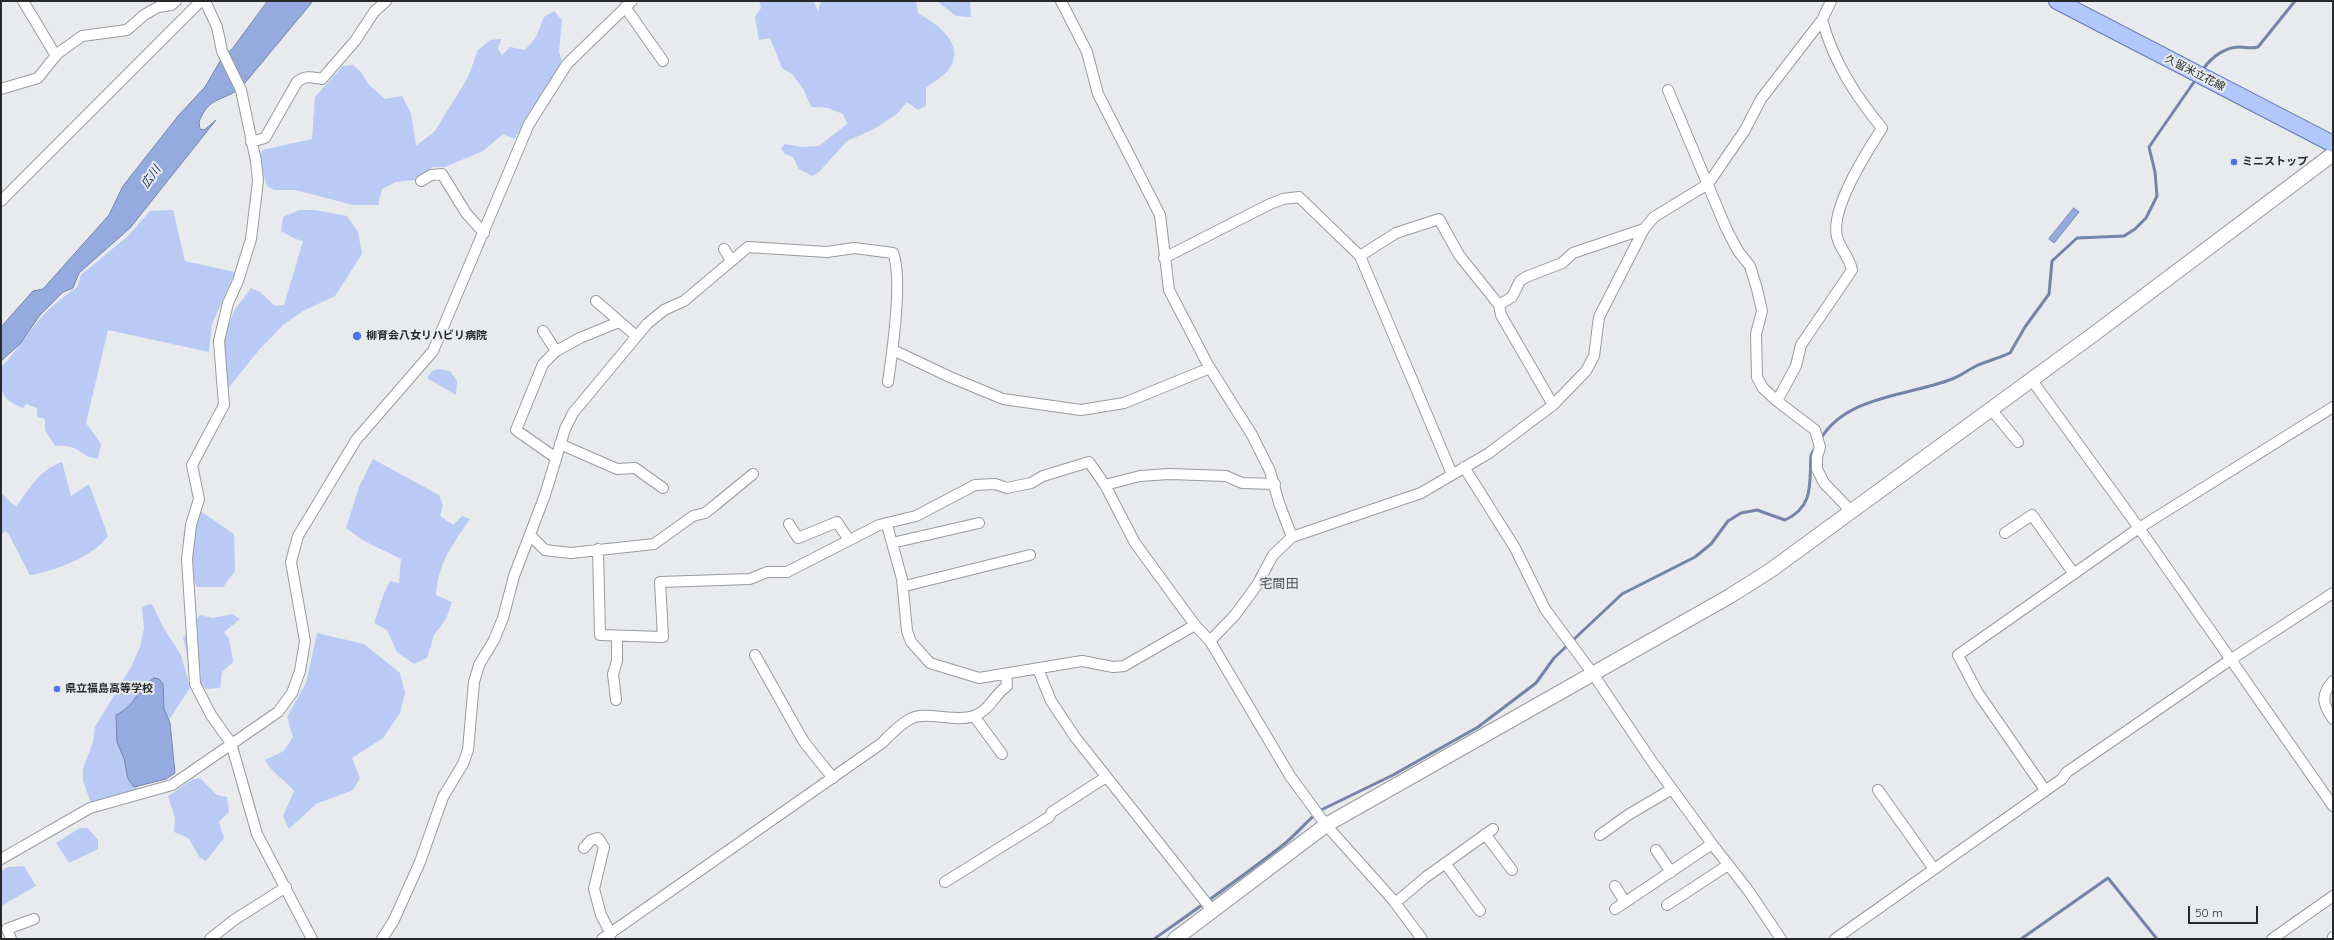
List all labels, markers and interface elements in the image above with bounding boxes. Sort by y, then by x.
street label: 久留米立花線 [2163,52,2227,94]
place label: ミニストップ [2242,155,2308,169]
marker: ミニストップ [2229,157,2239,167]
water label: 広川 [138,163,164,191]
place label: 柳育会八女リハビリ病院 [366,329,487,343]
marker: 柳育会八女リハビリ病院 [351,330,363,342]
district label: 宅間田 [1260,576,1298,592]
place label: 県立福島高等学校 [65,682,153,696]
marker: 県立福島高等学校 [52,684,62,694]
scale bar [2190,898,2260,924]
text: 50 m [2195,905,2223,920]

